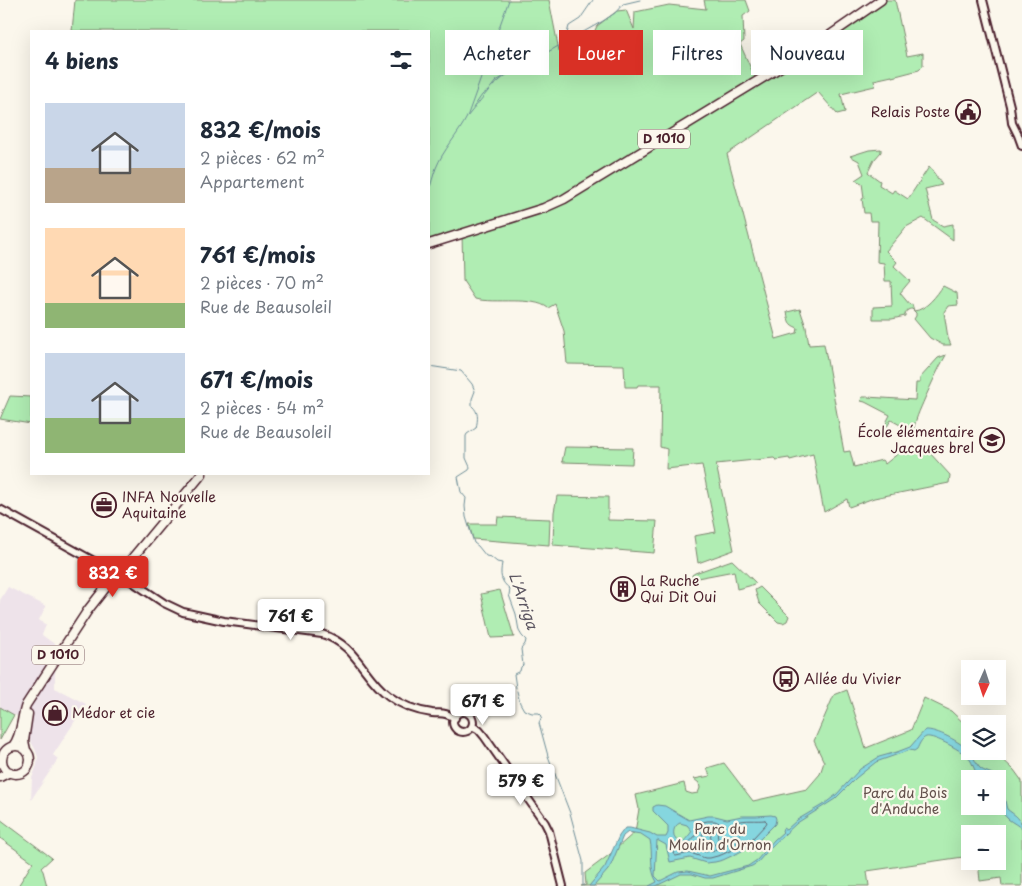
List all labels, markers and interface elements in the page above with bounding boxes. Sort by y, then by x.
chip: Acheter [445,30,549,75]
chip: Louer [559,30,643,75]
chip: Filtres [653,30,741,75]
chip: Nouveau [751,30,863,75]
text: 4 biens [45,44,119,76]
icon: filters [387,46,415,74]
public building icon: Relais Poste [955,99,981,125]
place label: Relais Poste [871,101,950,122]
text: 832 €/mois [200,113,321,145]
icon: home [85,123,145,183]
road number: D 1010 [638,130,690,148]
text: 2 pièces · 62 m² [200,145,325,169]
text: Appartement [200,169,304,193]
text: 761 €/mois [200,238,315,270]
icon: home [85,248,145,308]
text: 2 pièces · 70 m² [200,270,324,294]
text: Rue de Beausoleil [200,294,332,318]
text: 671 €/mois [200,363,313,395]
icon: home [85,373,145,433]
text: 2 pièces · 54 m² [200,395,324,419]
text: Rue de Beausoleil [200,419,332,443]
place label: École élémentaire Jacques brel [858,421,974,458]
school or university icon: École élémentaire Jacques brel [979,427,1005,453]
place label: INFA Nouvelle Aquitaine [122,486,216,523]
office icon: INFA Nouvelle Aquitaine [91,492,117,518]
pin: 832 € [78,556,148,598]
text: 832 € [88,560,138,584]
water label: L'Arriga [504,569,545,633]
place label: La Ruche Qui Dit Oui [640,570,717,607]
building icon: La Ruche Qui Dit Oui [610,576,636,602]
pin: 761 € [256,598,326,641]
text: 761 € [268,603,314,627]
road number: D 1010 [32,646,84,664]
north arrow [961,660,1006,705]
map controls [961,660,1006,870]
bus stop icon: Allée du Vivier [773,666,799,692]
place label: Allée du Vivier [804,668,901,689]
pin: 671 € [448,684,518,726]
text: 671 € [461,688,505,712]
shop icon: Médor et cie [42,700,68,726]
place label: Médor et cie [72,702,155,723]
button: layers [961,715,1006,760]
pin: 579 € [486,764,556,806]
text: 579 € [498,768,544,792]
button: + [961,770,1006,815]
park label: Parc du Bois d'Anduche [863,782,947,819]
park label: Parc du Moulin d'Ornon [668,818,772,855]
button: − [961,825,1006,870]

